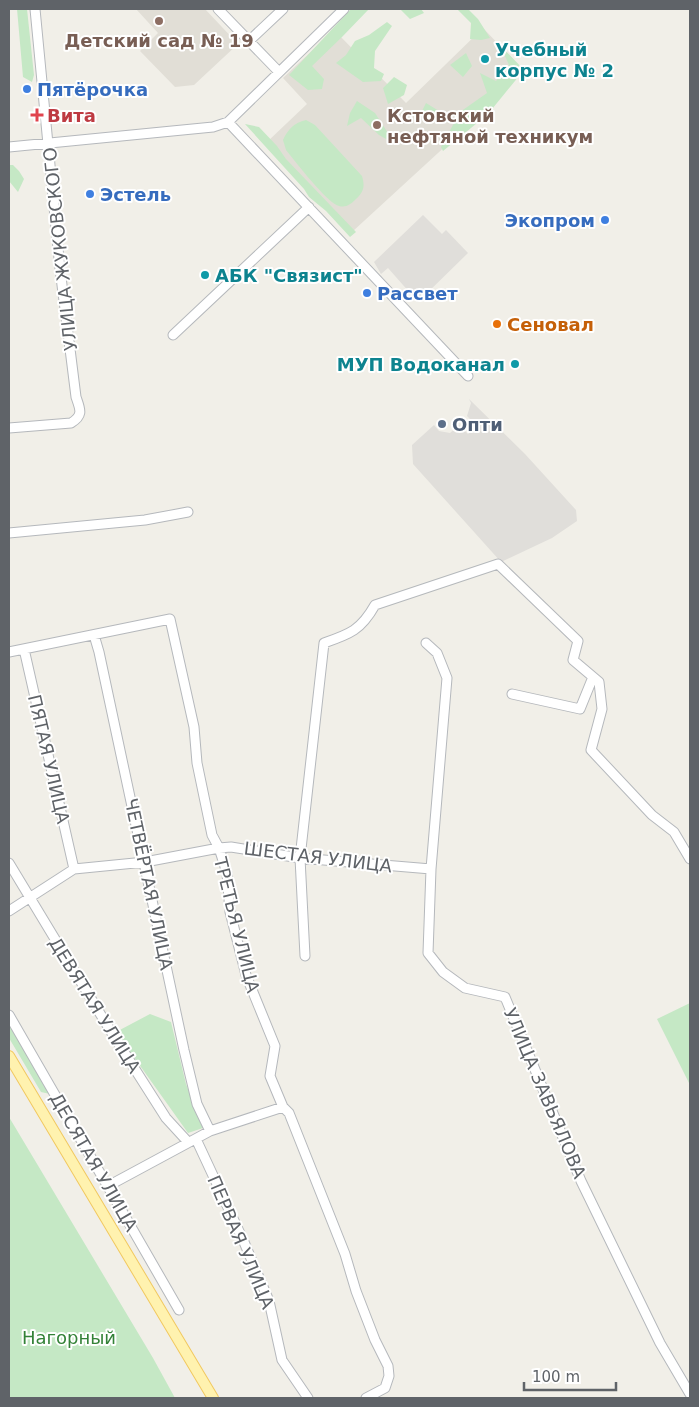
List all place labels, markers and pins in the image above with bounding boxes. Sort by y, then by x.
marker: Детский сад № 19 [153,15,165,27]
place label: Детский сад № 19 [64,30,254,51]
place label: Учебный корпус № 2 [495,39,614,81]
marker: Учебный корпус № 2 [479,53,491,65]
place label: Пятёрочка [37,79,148,100]
marker: Пятёрочка [21,83,33,95]
place label: Вита [47,105,96,126]
place label: Кстовский нефтяной техникум [387,105,593,147]
marker: Вита [31,109,43,121]
marker: Кстовский нефтяной техникум [371,119,383,131]
place label: Эстель [100,184,171,205]
marker: Эстель [84,188,96,200]
place label: Экопром [505,210,595,231]
marker: Экопром [599,214,611,226]
place label: АБК "Связист" [215,265,363,286]
marker: АБК "Связист" [199,269,211,281]
place label: Рассвет [377,283,458,304]
marker: Рассвет [361,287,373,299]
place label: Сеновал [507,314,594,335]
marker: Сеновал [491,318,503,330]
place label: МУП Водоканал [337,354,505,375]
marker: МУП Водоканал [509,358,521,370]
place label: Опти [452,414,503,435]
marker: Опти [436,418,448,430]

